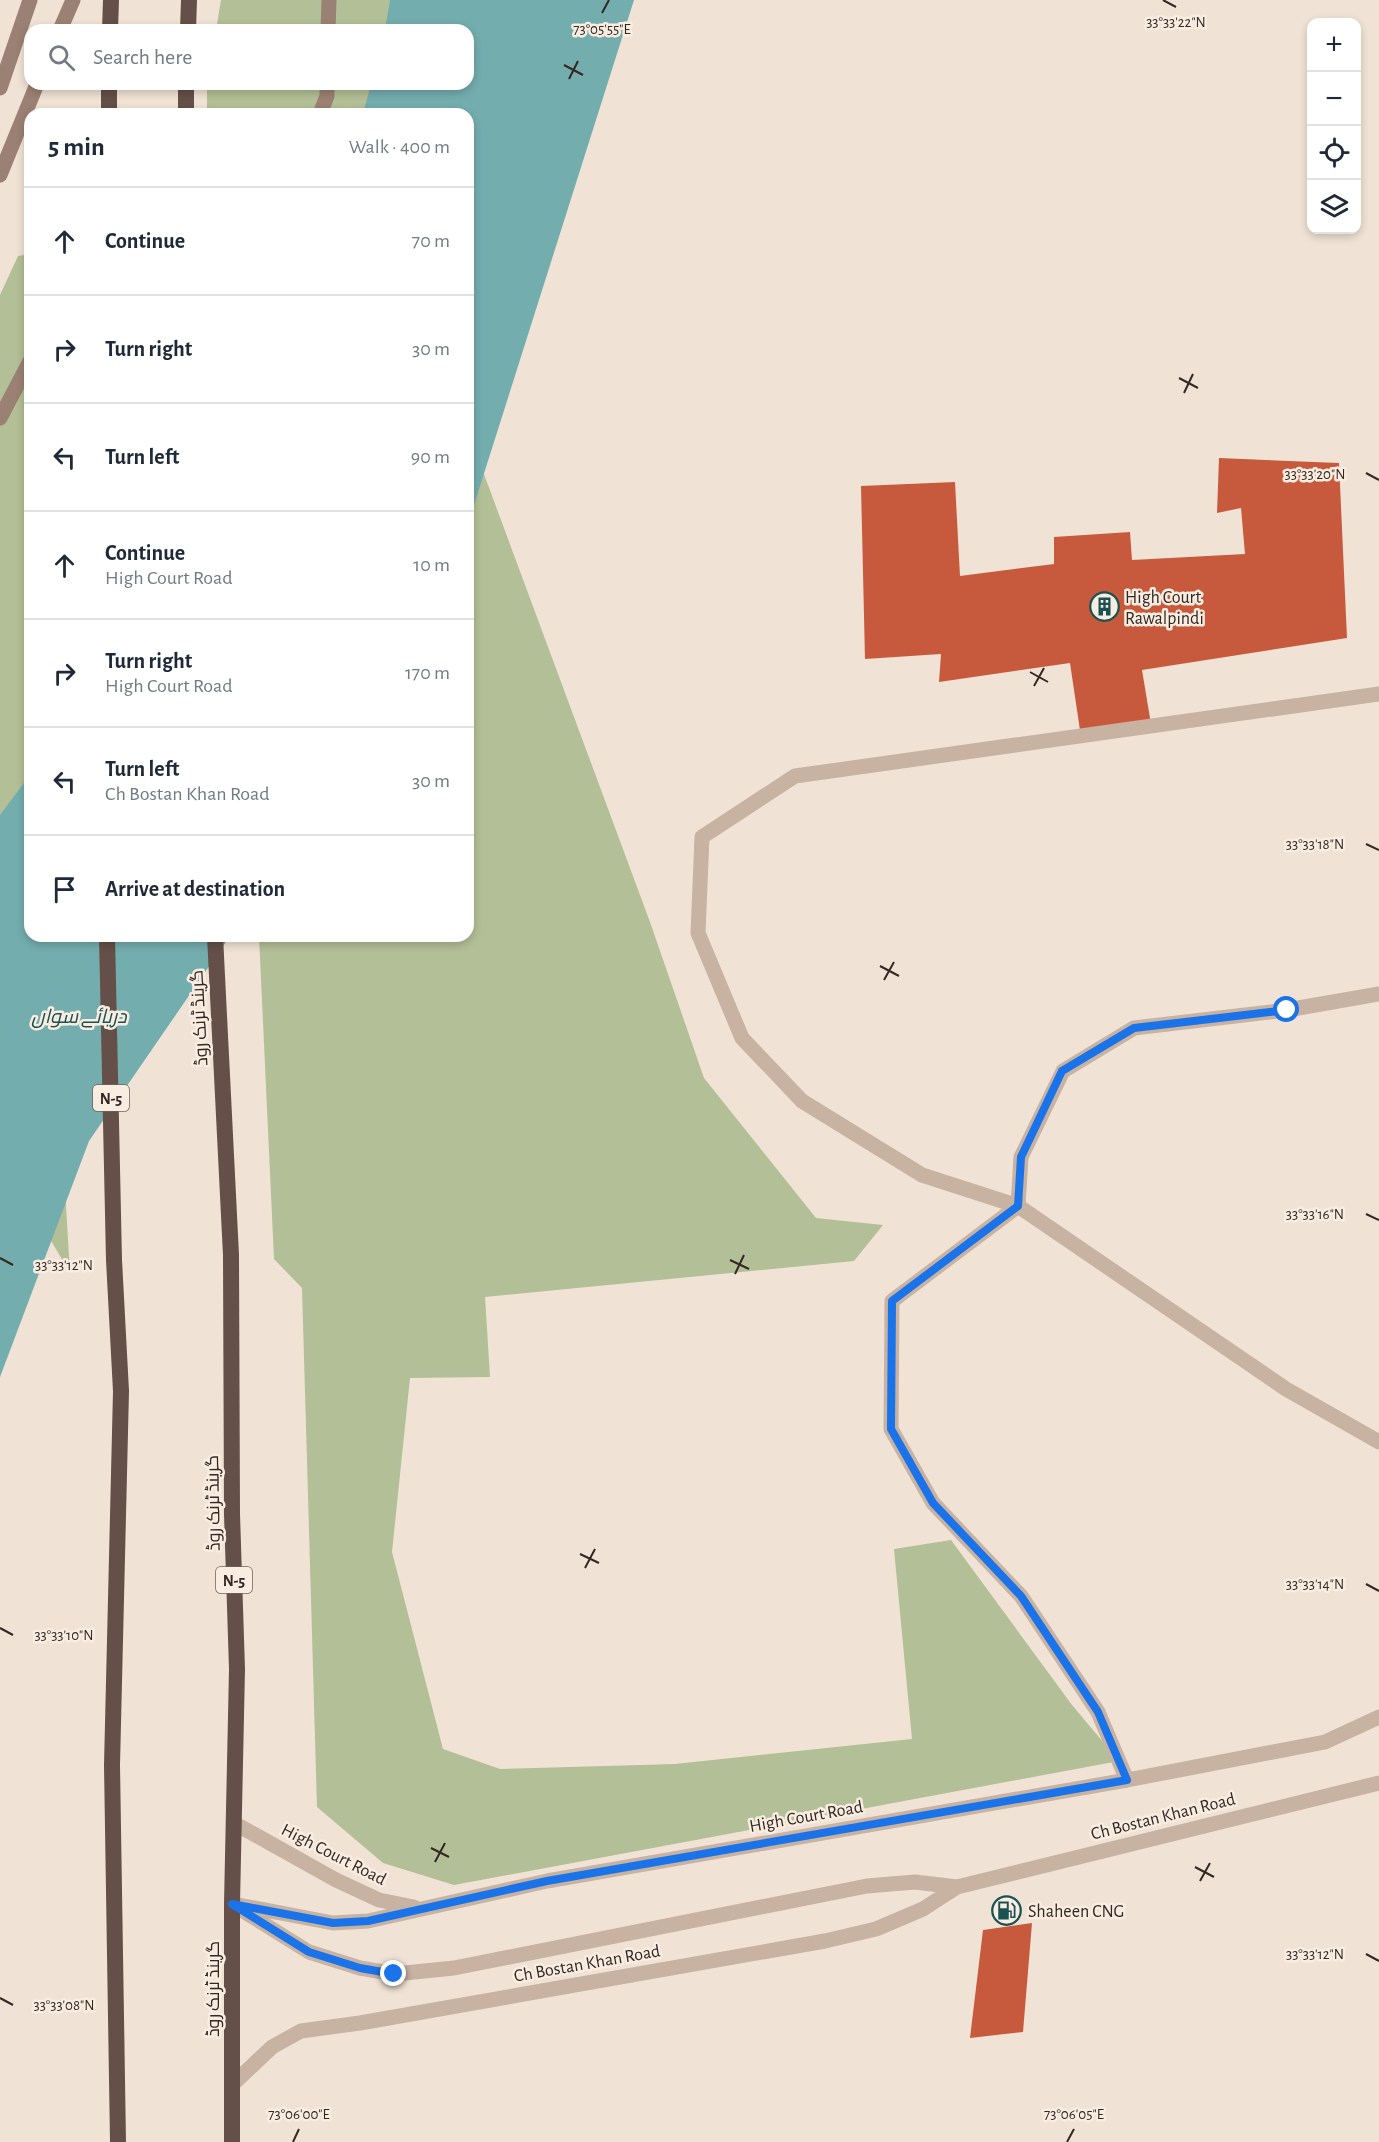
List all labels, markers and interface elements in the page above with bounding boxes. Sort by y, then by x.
text: 33°33'22"N [1146,15,1206,30]
map controls [1307,18,1361,234]
button: + [1307,18,1361,72]
text: 73°05'55"E [573,22,631,37]
search box [24,24,474,90]
icon: search [45,41,78,74]
text: Search here [93,46,192,68]
button: − [1307,72,1361,126]
button: locate [1307,126,1361,180]
text: 5 min [48,134,105,160]
text: Walk · 400 m [349,137,450,157]
button: layers [1307,180,1361,234]
icon: ahead [48,225,81,258]
text: Continue [105,230,185,252]
text: 70 m [412,231,450,251]
icon: right [48,333,81,366]
text: Turn right [105,338,192,360]
text: 30 m [412,339,450,359]
icon: left [48,441,81,474]
text: Turn left [105,446,179,468]
text: 90 m [411,447,450,467]
text: 33°33'20"N [1285,467,1345,482]
text: Continue [105,542,185,564]
icon: ahead [48,549,81,582]
text: 10 m [413,555,450,575]
text: High Court Road [105,568,233,588]
place label: High Court Rawalpindi [1125,589,1204,628]
building icon: High Court Rawalpindi [1088,591,1120,623]
text: Turn right [105,650,192,672]
icon: right [48,657,81,690]
text: 170 m [405,663,450,683]
text: High Court Road [105,676,233,696]
text: Turn left [105,758,179,780]
icon: left [48,765,81,798]
text: 30 m [412,771,450,791]
text: Ch Bostan Khan Road [105,784,270,804]
text: 33°33'18"N [1286,837,1344,852]
icon: arrive [48,873,81,906]
text: Arrive at destination [105,878,285,900]
street label: گرینڈ ٹرنک روڈ [188,969,213,1066]
route start [1273,996,1299,1022]
water label: دریائے سواں [31,1007,128,1028]
road number: N-5 [93,1085,129,1111]
text: 33°33'16"N [1286,1207,1344,1222]
text: 33°33'12"N [35,1258,93,1273]
street label: گرینڈ ٹرنک روڈ [204,1455,225,1551]
road number: N-5 [216,1567,252,1593]
text: 33°33'14"N [1286,1577,1344,1592]
text: 33°33'10"N [34,1628,94,1643]
street label: Ch Bostan Khan Road [1089,1790,1237,1844]
street label: High Court Road [748,1798,864,1836]
street label: High Court Road [278,1821,389,1889]
fuel station icon: Shaheen CNG [991,1895,1023,1927]
place label: Shaheen CNG [1028,1903,1124,1921]
street label: گرینڈ ٹرنک روڈ [205,1941,224,2037]
street label: Ch Bostan Khan Road [513,1942,662,1986]
text: 33°33'12"N [1286,1947,1344,1962]
route end [380,1960,406,1986]
text: 33°33'08"N [33,1998,95,2013]
text: 73°06'00"E [268,2107,330,2122]
text: 73°06'05"E [1044,2107,1104,2122]

